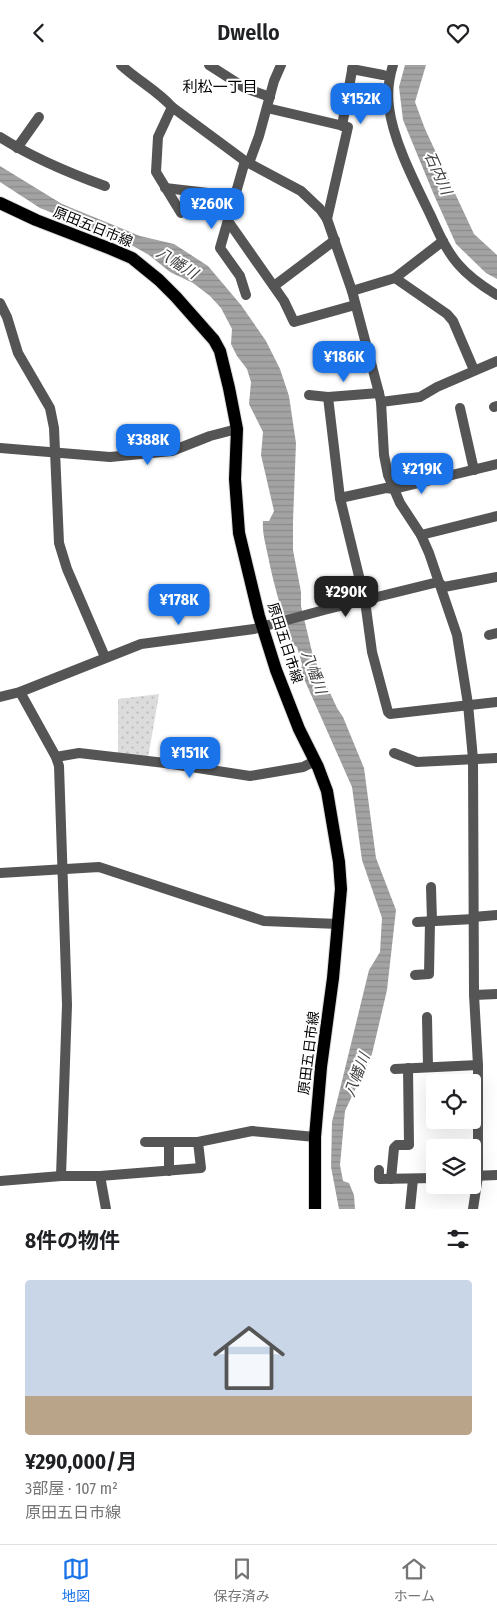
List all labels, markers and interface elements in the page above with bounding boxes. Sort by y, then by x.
icon: back [25,19,53,47]
text: Dwello [217,19,280,46]
icon: heart [444,19,472,47]
district label: 利松一丁目 [182,78,258,96]
pin: ¥152K [326,83,396,125]
text: ¥152K [342,89,380,108]
water label: 石内川 [421,149,456,199]
pin: ¥260K [177,187,247,230]
text: ¥260K [191,194,233,213]
street label: 原田五日市線 [51,203,135,251]
water label: 八幡川 [153,243,203,284]
pin: ¥186K [309,341,379,383]
text: ¥186K [324,347,364,366]
pin: ¥388K [113,423,183,466]
text: ¥388K [127,430,169,449]
pin: ¥219K [387,453,457,495]
text: ¥219K [402,459,442,478]
pin: ¥290K [311,575,381,618]
text: ¥290K [325,582,367,601]
pin: ¥178K [144,583,214,626]
text: ¥178K [160,590,198,609]
street label: 原田五日市線 [264,600,306,686]
water label: 八幡川 [298,648,331,698]
pin: ¥151K [155,737,225,779]
text: ¥151K [171,743,209,762]
street label: 原田五日市線 [295,1010,323,1096]
water label: 八幡川 [341,1049,374,1099]
map controls [426,1074,481,1194]
button: locate [426,1074,481,1129]
button: layers [426,1139,481,1194]
icon: filters [444,1225,472,1253]
text: 8件の物件 [25,1228,120,1254]
icon: home [204,1313,294,1403]
text: ¥290,000/月 [25,1449,137,1475]
text: 3部屋 · 107 m² [25,1479,118,1498]
text: 原田五日市線 [25,1503,121,1522]
tab: 地図 [62,1555,90,1605]
tab: 保存済み [214,1555,270,1605]
tab: ホーム [393,1555,435,1605]

